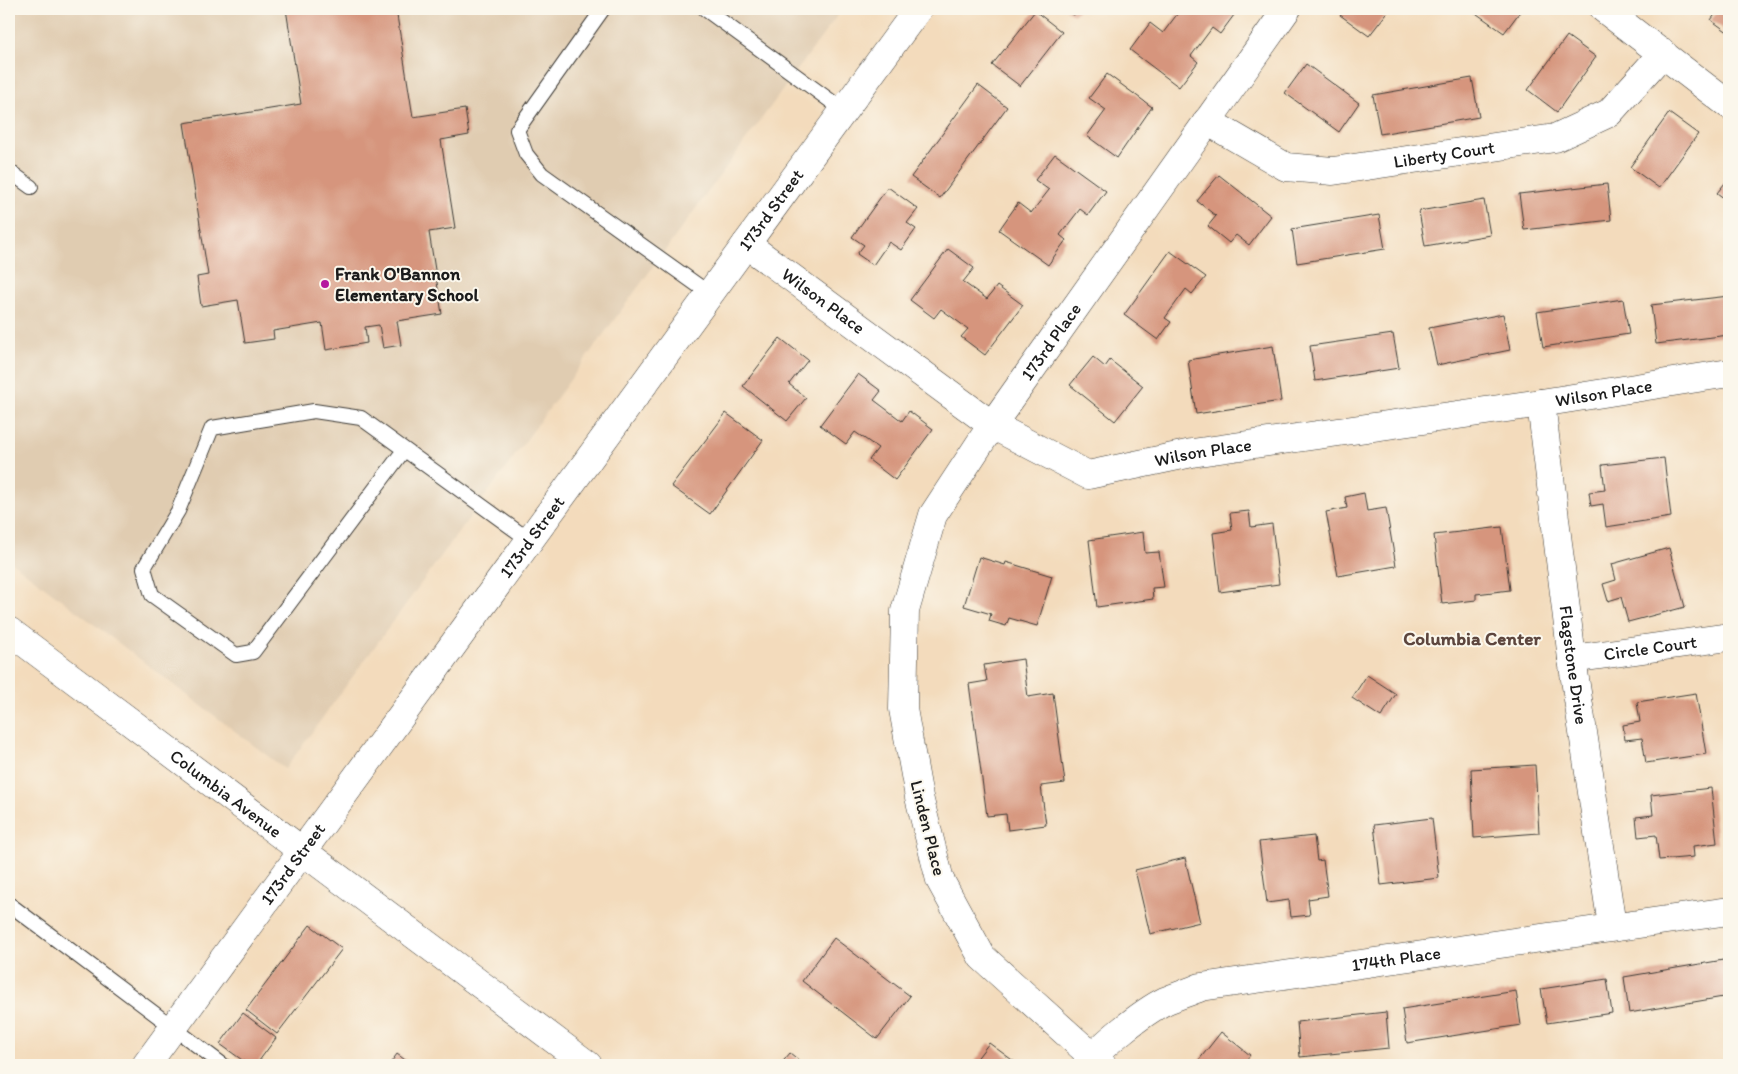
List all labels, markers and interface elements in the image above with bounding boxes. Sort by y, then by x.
street label: Liberty Court [1392,136,1496,173]
street label: 173rd Street [734,165,808,255]
place label: Frank O'Bannon Elementary School [335,263,479,306]
street label: Wilson Place [777,263,869,339]
marker: Frank O'Bannon Elementary School [319,278,331,290]
street label: 173rd Place [1016,299,1086,385]
street label: Wilson Place [1554,374,1654,412]
street label: Wilson Place [1153,434,1253,472]
street label: 173rd Street [495,492,569,582]
street label: Flagstone Drive [1555,604,1593,726]
district label: Columbia Center [1403,627,1541,650]
street label: Circle Court [1602,631,1699,665]
street label: Columbia Avenue [166,745,286,843]
street label: Linden Place [905,778,951,878]
street label: 173rd Street [256,819,330,909]
street label: 174th Place [1350,942,1442,976]

